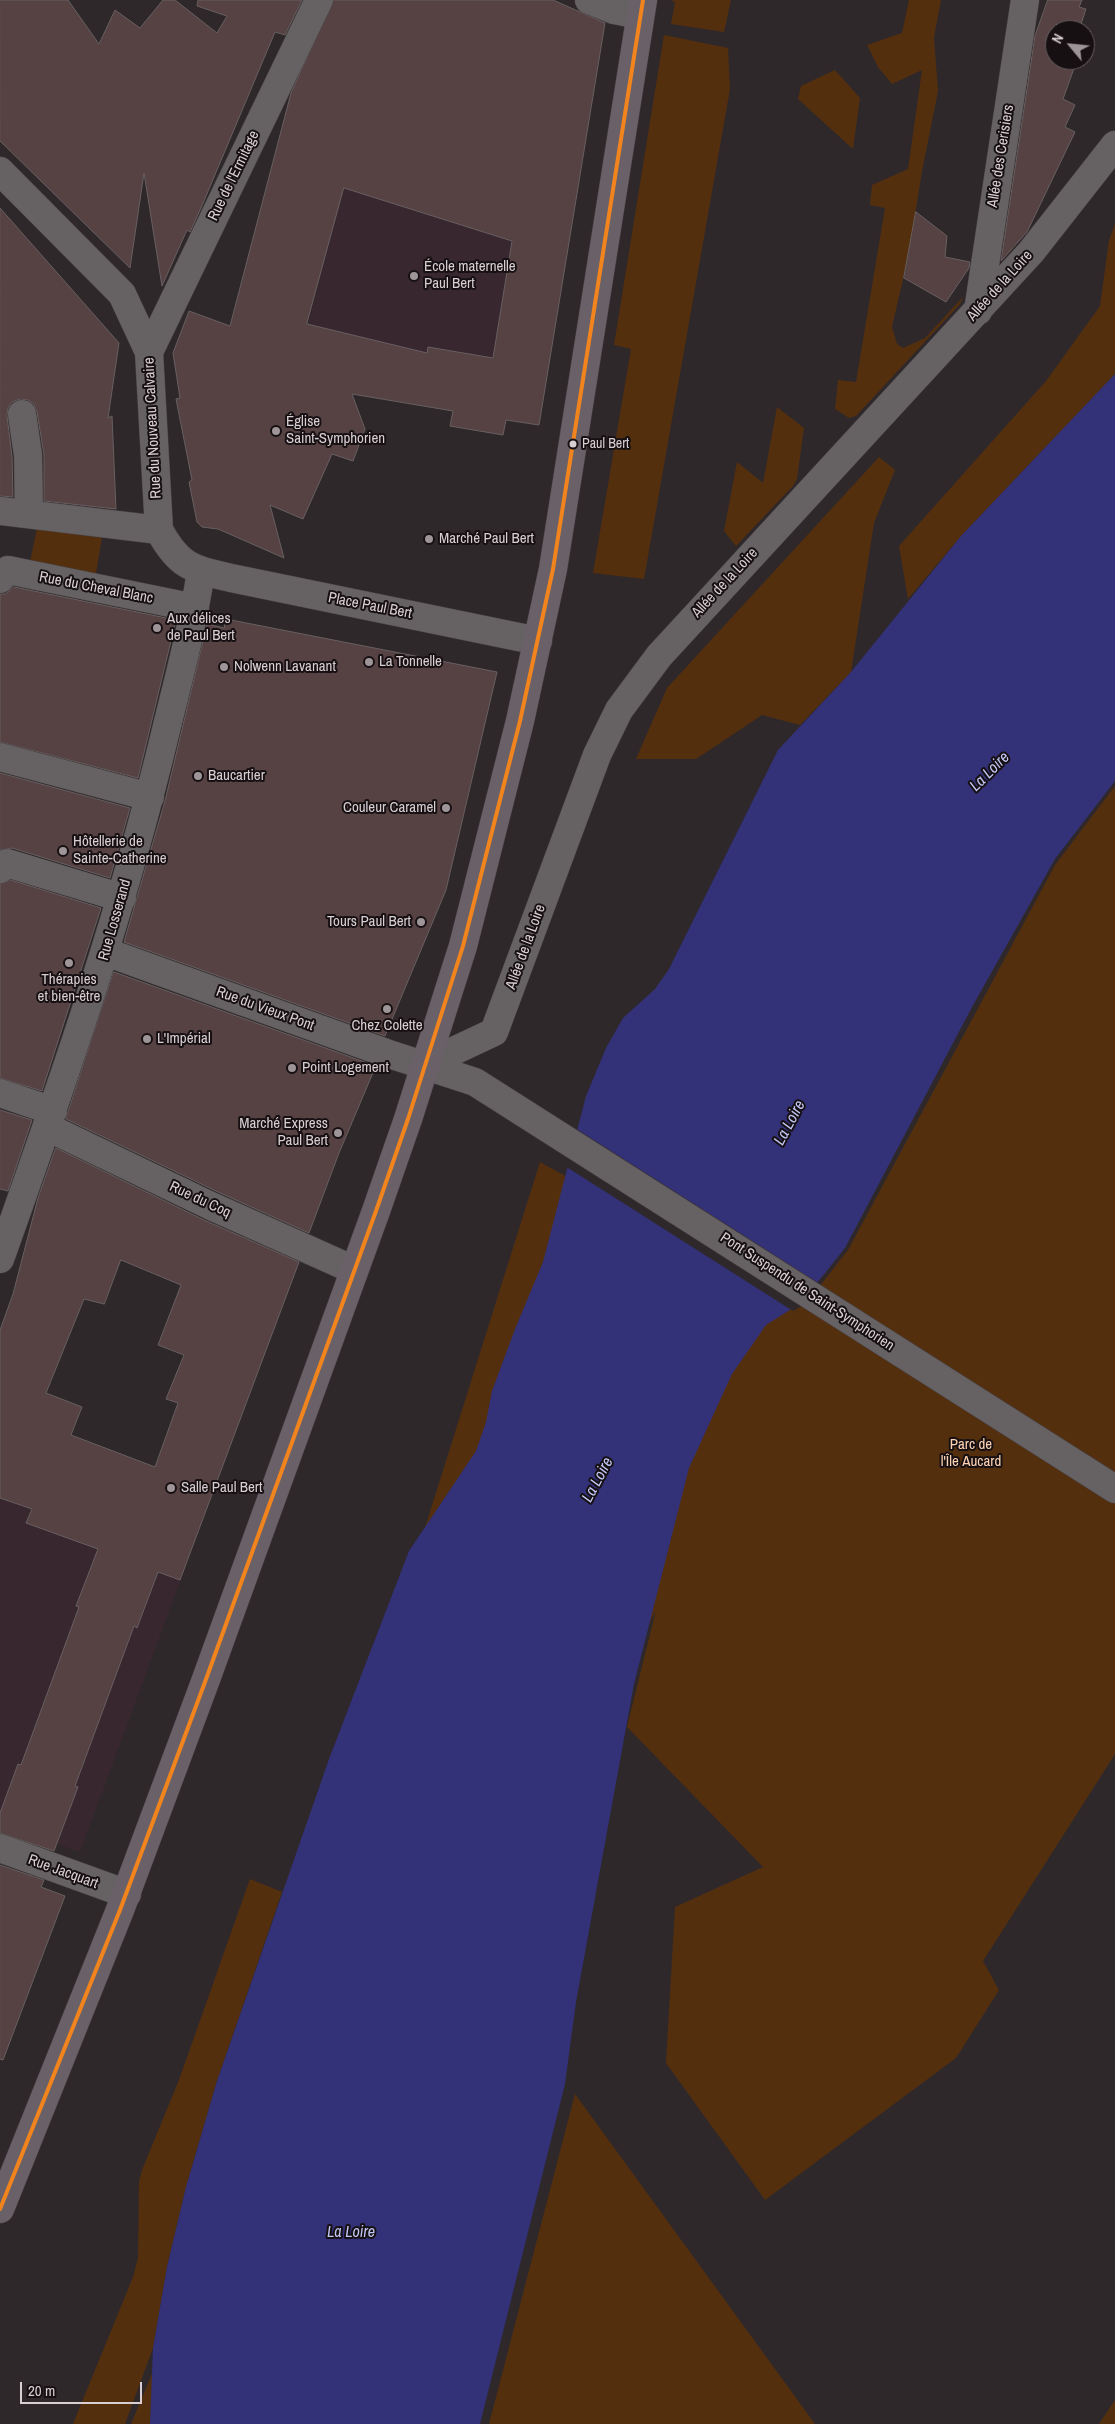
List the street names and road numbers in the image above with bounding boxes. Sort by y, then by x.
street label: Allée des Cerisiers [984,103,1018,209]
street label: Rue de l'Ermitage [204,128,264,224]
street label: Allée de la Loire [964,247,1036,325]
street label: Rue du Nouveau Calvaire [140,357,166,499]
street label: Allée de la Loire [688,544,762,622]
street label: Rue du Cheval Blanc [38,568,154,608]
street label: Place Paul Bert [327,589,413,623]
street label: Rue Losserand [95,877,135,963]
street label: Allée de la Loire [502,902,550,992]
street label: Rue du Vieux Pont [214,983,316,1035]
street label: Rue du Coq [166,1178,234,1222]
street label: Pont Suspendu de Saint-Symphorien [717,1229,897,1355]
street label: Rue Jacquart [26,1851,100,1893]

